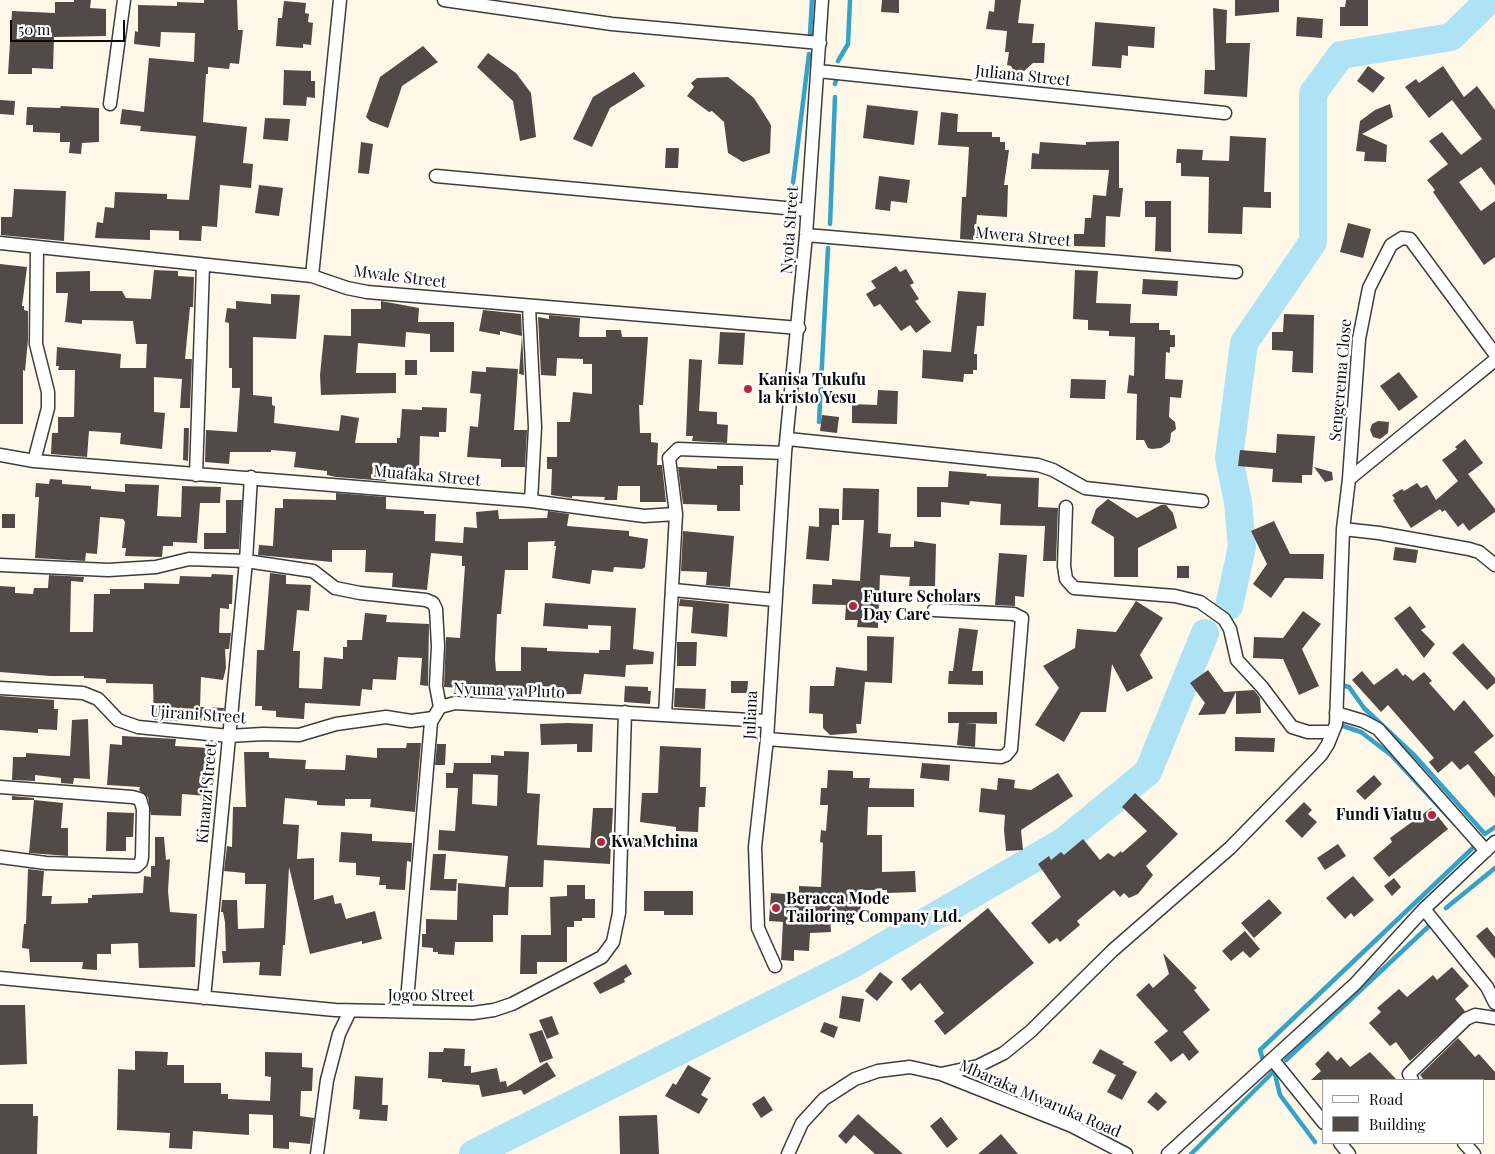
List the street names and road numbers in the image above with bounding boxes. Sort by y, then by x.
street label: Juliana Street [974,61,1072,91]
street label: Nyota Street [777,185,803,275]
street label: Mwera Street [974,223,1072,251]
street label: Mwale Street [352,262,448,292]
street label: Sengerema Close [1326,318,1356,442]
street label: Muafaka Street [372,462,482,490]
street label: Nyuma ya Pluto [453,679,565,703]
street label: Juliana [740,690,762,740]
street label: Ujirani Street [149,702,247,728]
street label: Kinanzi Street [193,742,221,844]
street label: Jogoo Street [388,986,474,1006]
street label: Mbaraka Mwaruka Road [956,1056,1124,1142]

